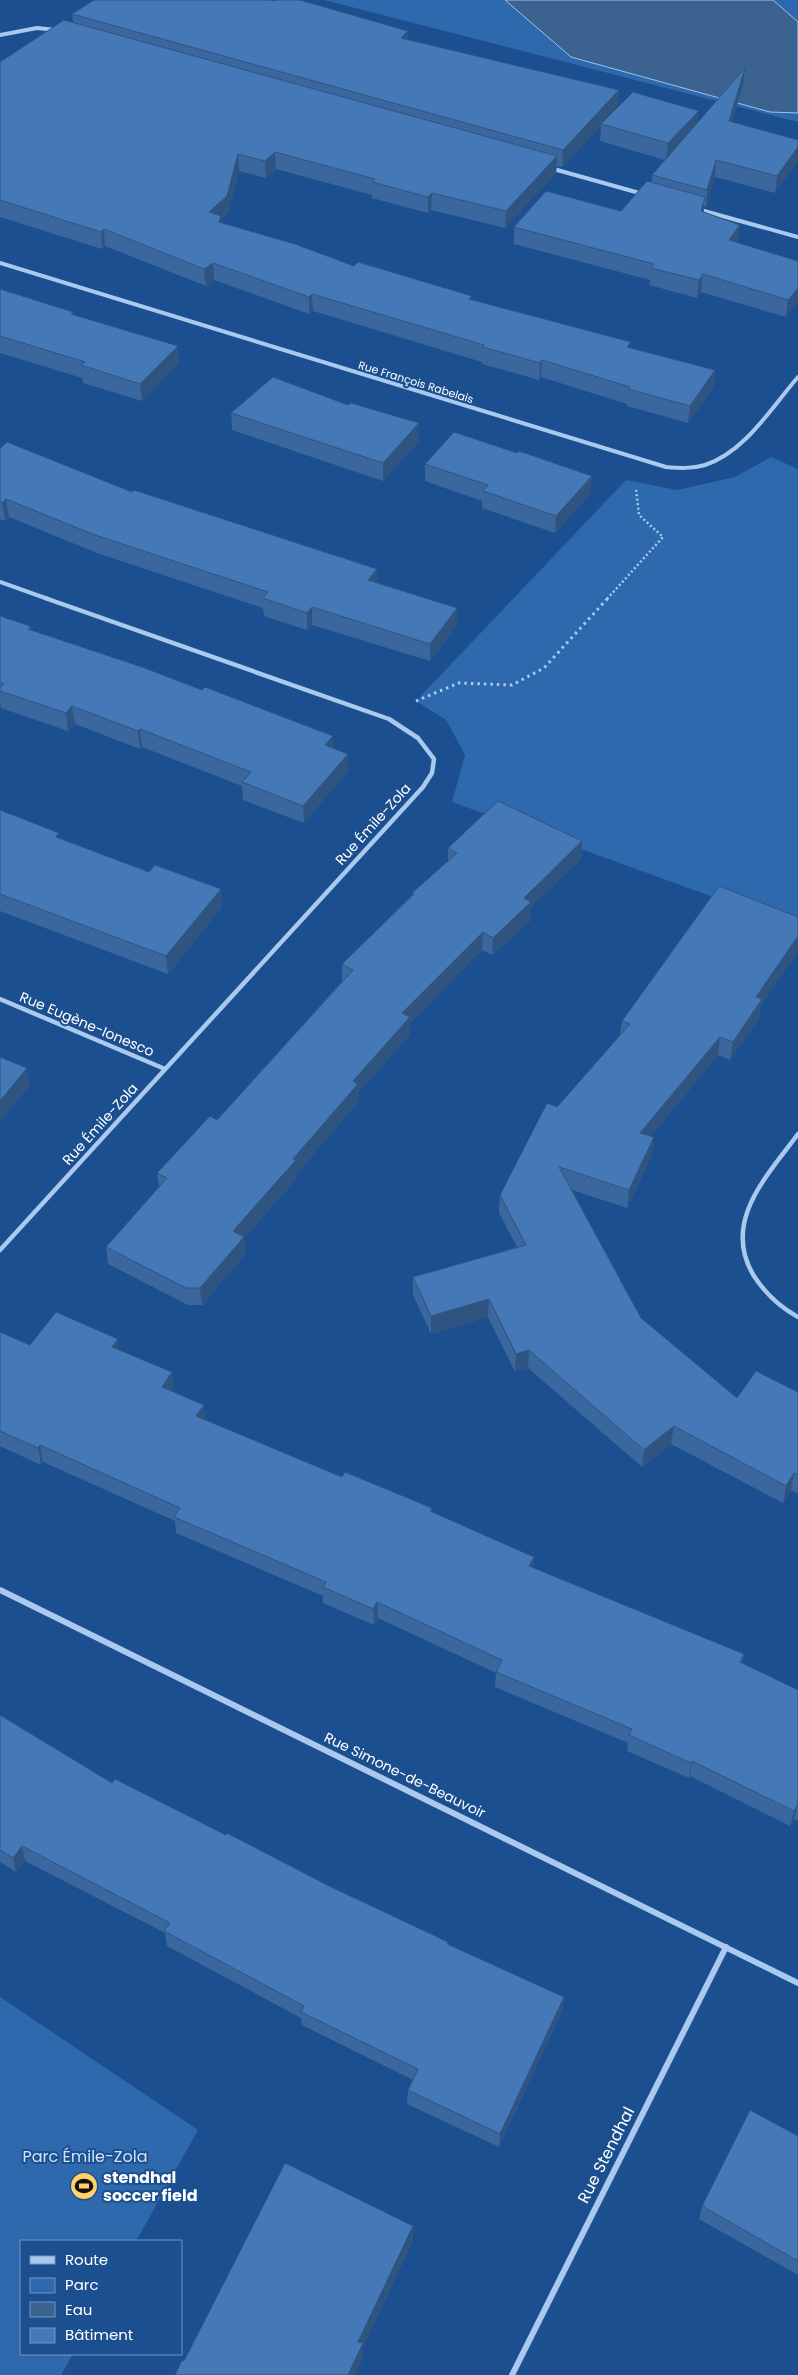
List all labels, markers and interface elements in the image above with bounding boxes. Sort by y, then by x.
street label: Rue François Rabelais [356,357,476,407]
street label: Rue Émile-Zola [331,779,415,869]
street label: Rue Eugène-Ionesco [17,987,157,1061]
street label: Rue Émile-Zola [58,1079,142,1169]
street label: Rue Simone-de-Beauvoir [321,1727,489,1823]
street label: Rue Stendhal [572,2103,640,2207]
park label: Parc Émile-Zola [23,2145,147,2168]
place label: stendhal soccer field [103,2166,198,2207]
sports icon: stendhal soccer field [69,2171,99,2201]
legend [20,2240,182,2355]
text: Route [65,2249,108,2270]
text: Parc [65,2274,99,2295]
text: Eau [65,2299,92,2320]
text: Bâtiment [65,2324,133,2345]

